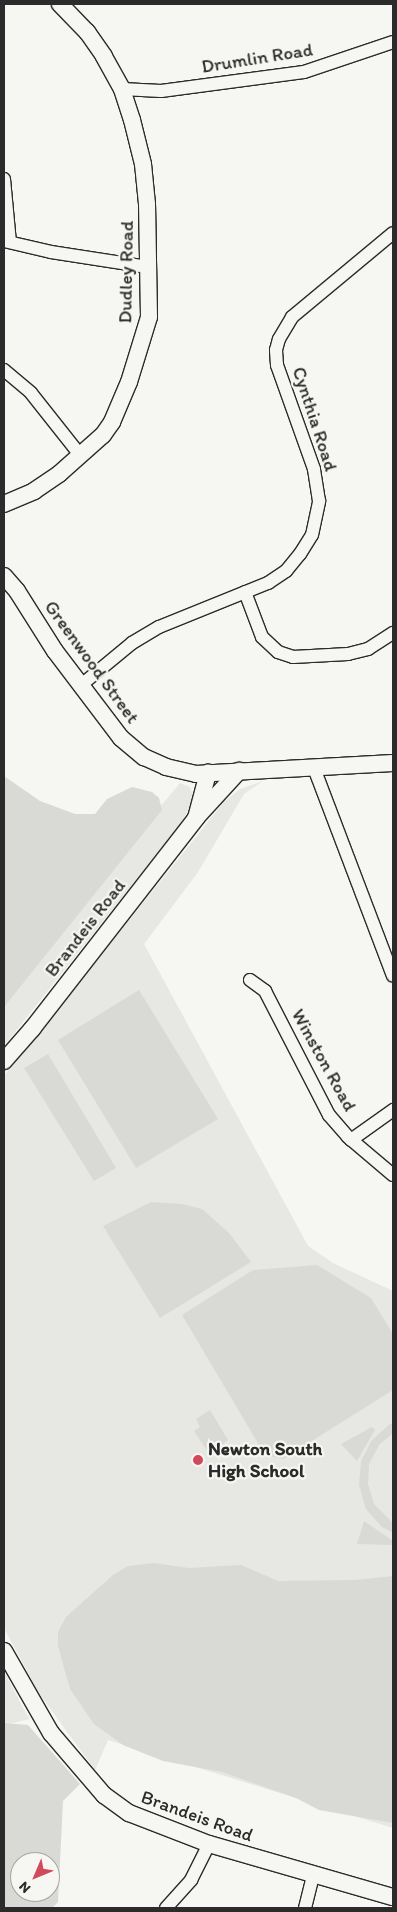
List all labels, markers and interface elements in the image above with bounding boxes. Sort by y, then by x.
street label: Drumlin Road [200,38,314,78]
street label: Dudley Road [114,221,138,323]
street label: Cynthia Road [287,364,343,474]
street label: Greenwood Street [40,596,144,728]
street label: Brandeis Road [40,875,130,981]
street label: Winston Road [287,1005,361,1115]
place label: Newton South High School [208,1438,322,1482]
marker: Newton South High School [192,1454,204,1466]
street label: Brandeis Road [138,1785,256,1847]
north arrow [10,1852,60,1902]
text: N [15,1878,34,1897]

